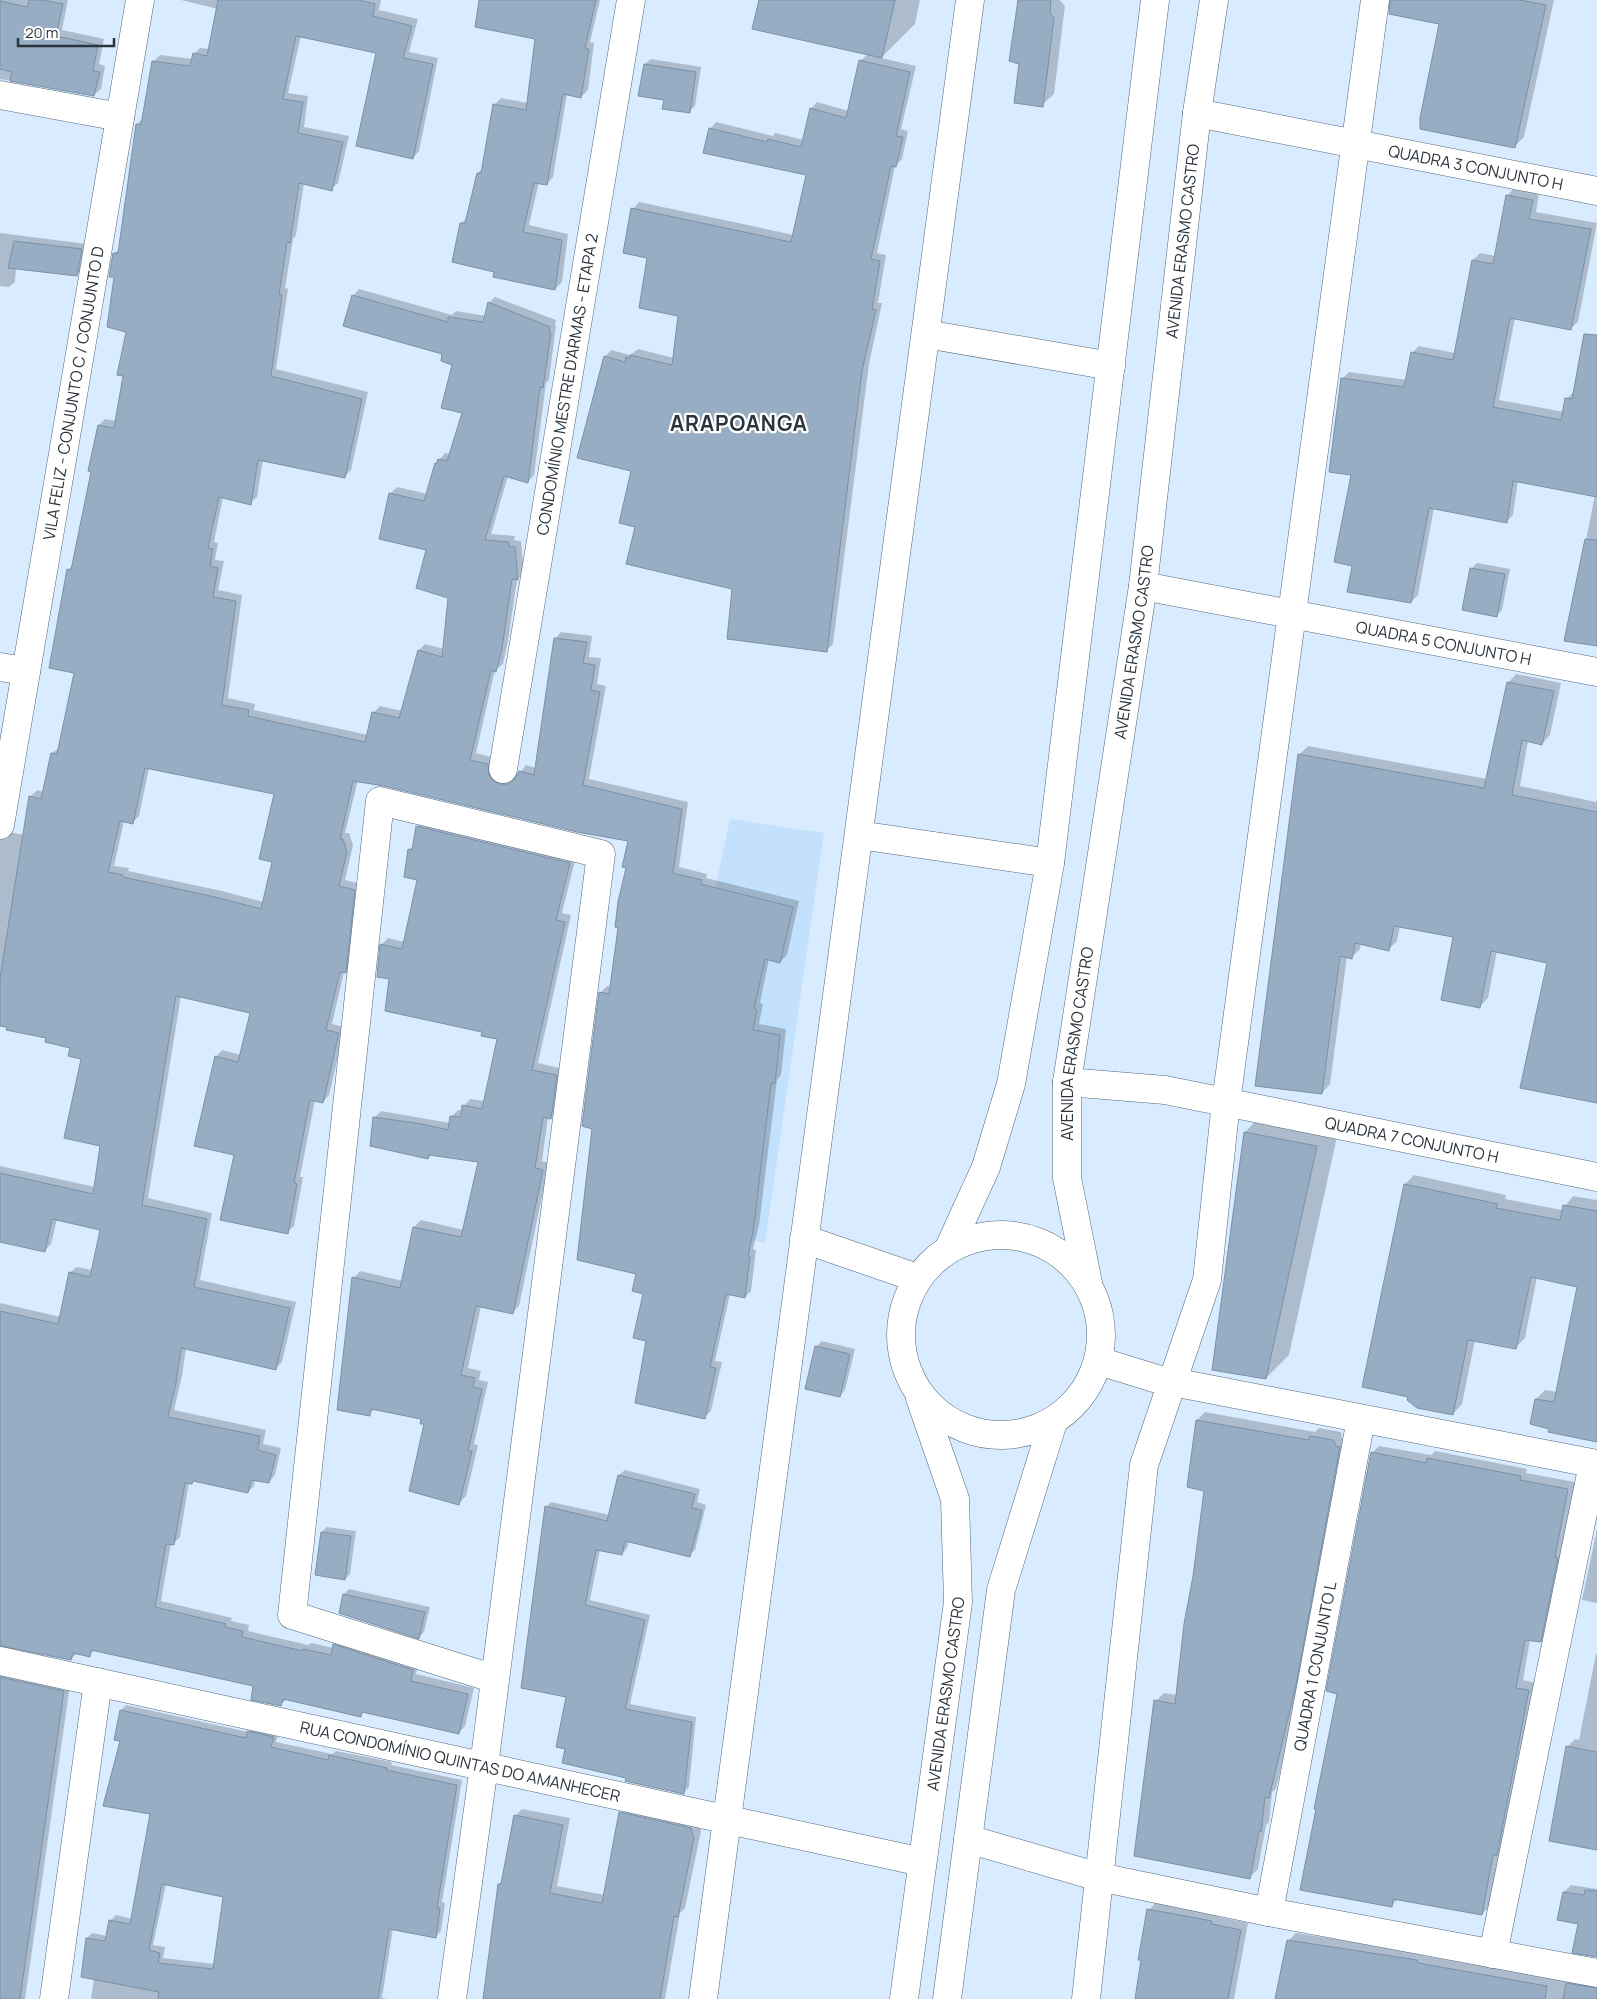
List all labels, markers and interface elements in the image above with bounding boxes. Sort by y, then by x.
scale bar [18,15,114,47]
text: 20 m [25,22,58,43]
street label: QUADRA 3 CONJUNTO H [1386,140,1565,195]
street label: AVENIDA ERASMO CASTRO [1160,142,1204,339]
street label: CONDOMÍNIO MESTRE D'ARMAS - ETAPA 2 [531,232,603,537]
street label: VILA FELIZ - CONJUNTO C / CONJUNTO D [38,244,109,542]
district label: ARAPOANGA [670,409,808,437]
street label: AVENIDA ERASMO CASTRO [1109,544,1159,741]
street label: QUADRA 5 CONJUNTO H [1354,616,1533,670]
street label: AVENIDA ERASMO CASTRO [1056,945,1099,1141]
street label: QUADRA 7 CONJUNTO H [1323,1111,1501,1168]
street label: QUADRA 1 CONJUNTO L [1288,1580,1341,1753]
street label: AVENIDA ERASMO CASTRO [921,1595,970,1792]
street label: RUA CONDOMÍNIO QUINTAS DO AMANHECER [298,1716,622,1807]

